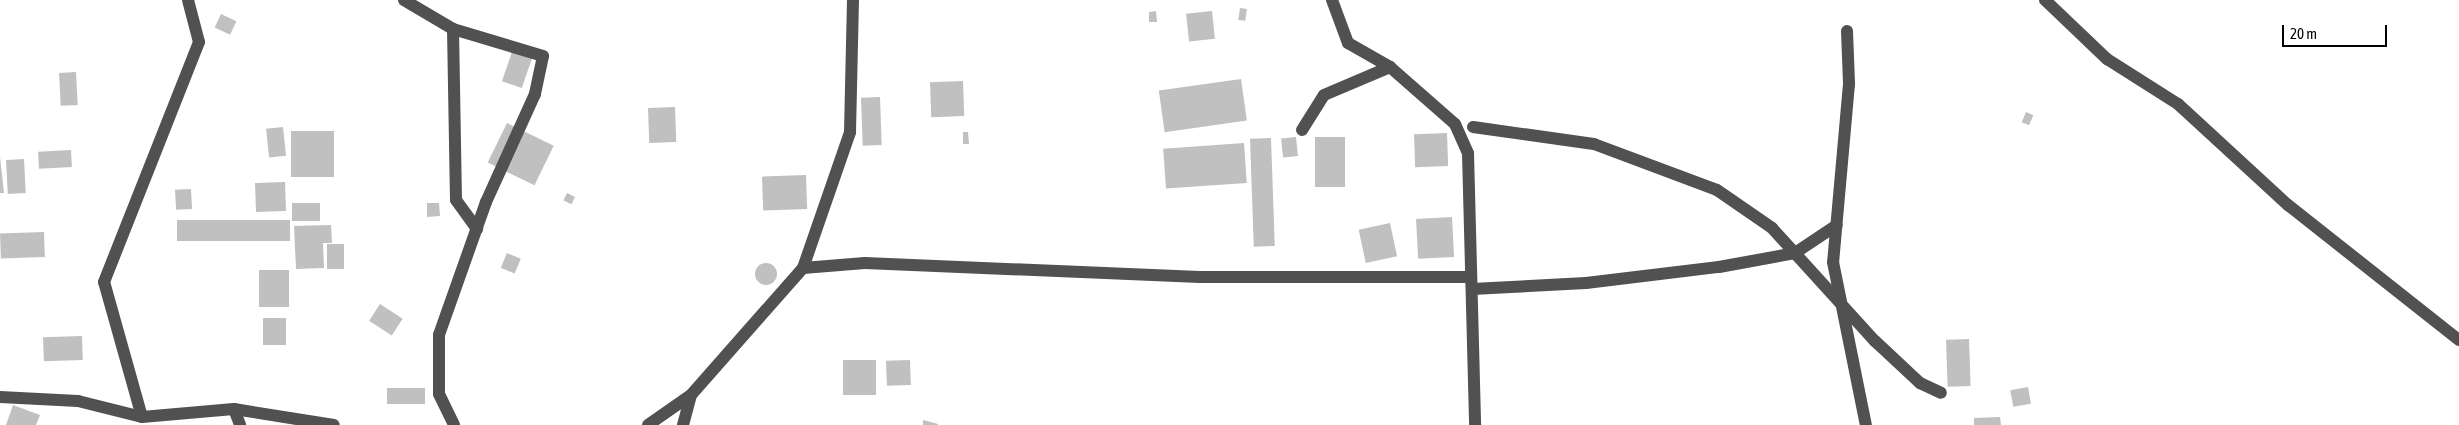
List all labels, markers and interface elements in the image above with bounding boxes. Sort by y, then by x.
scale bar [2284,15,2389,47]
text: 20 m [2290,25,2317,42]

